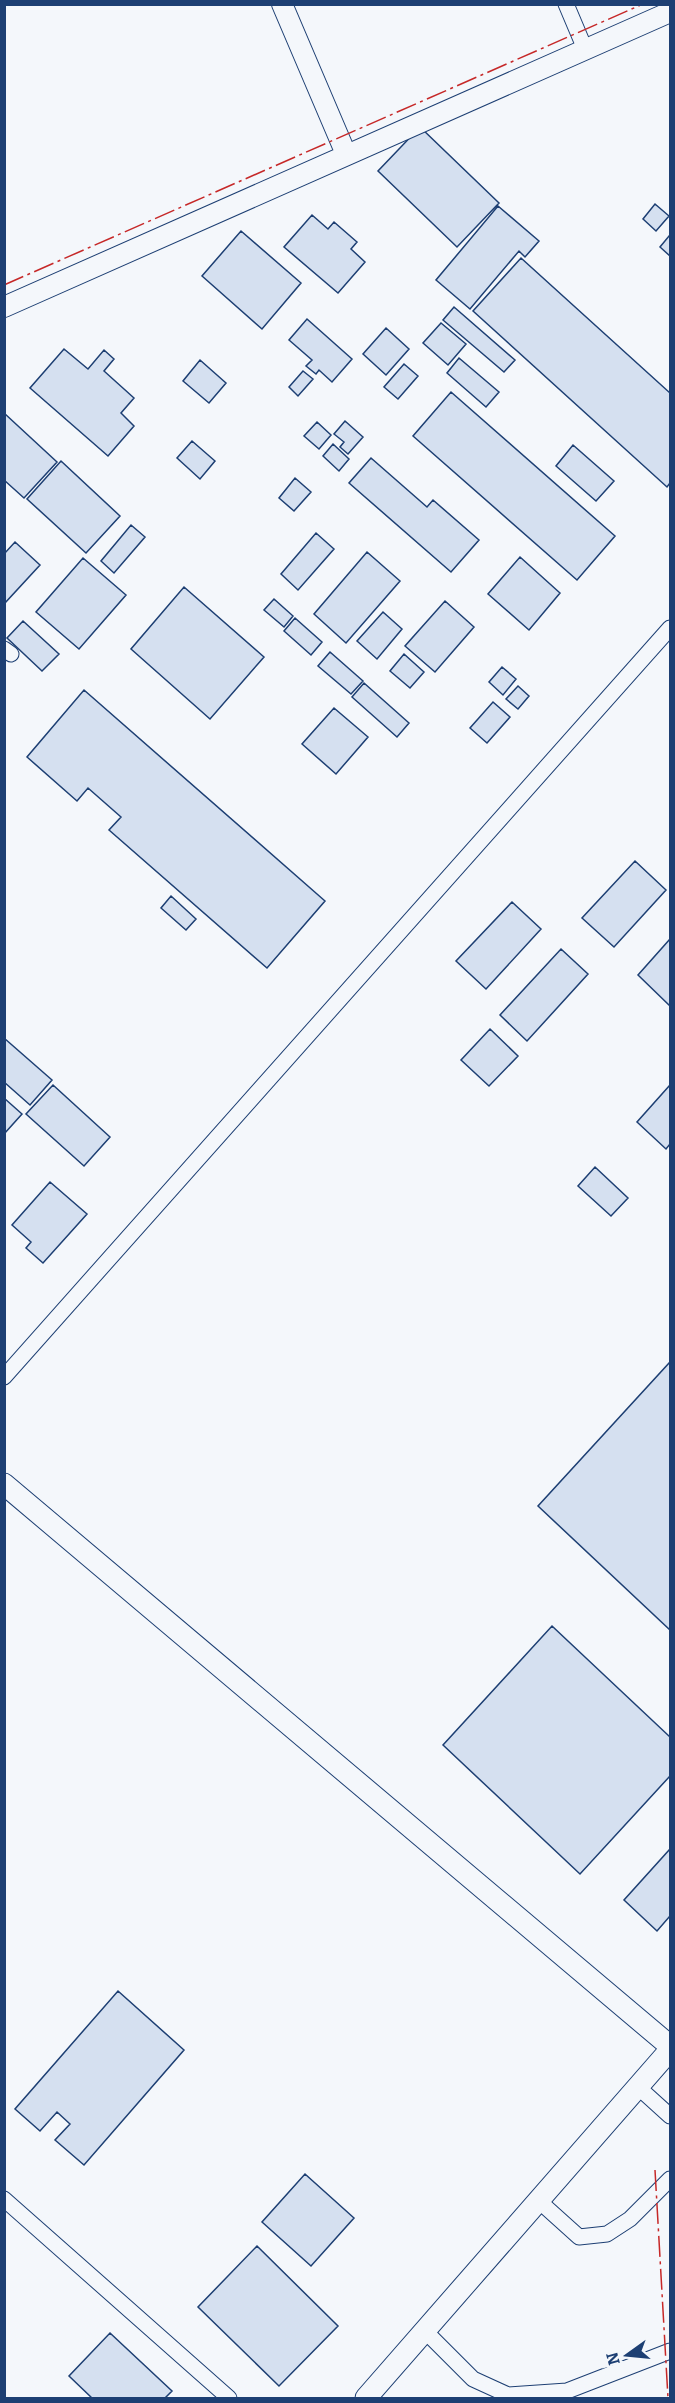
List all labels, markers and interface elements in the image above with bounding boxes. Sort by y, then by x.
north arrow [597,2325,657,2385]
text: N [602,2350,624,2367]

